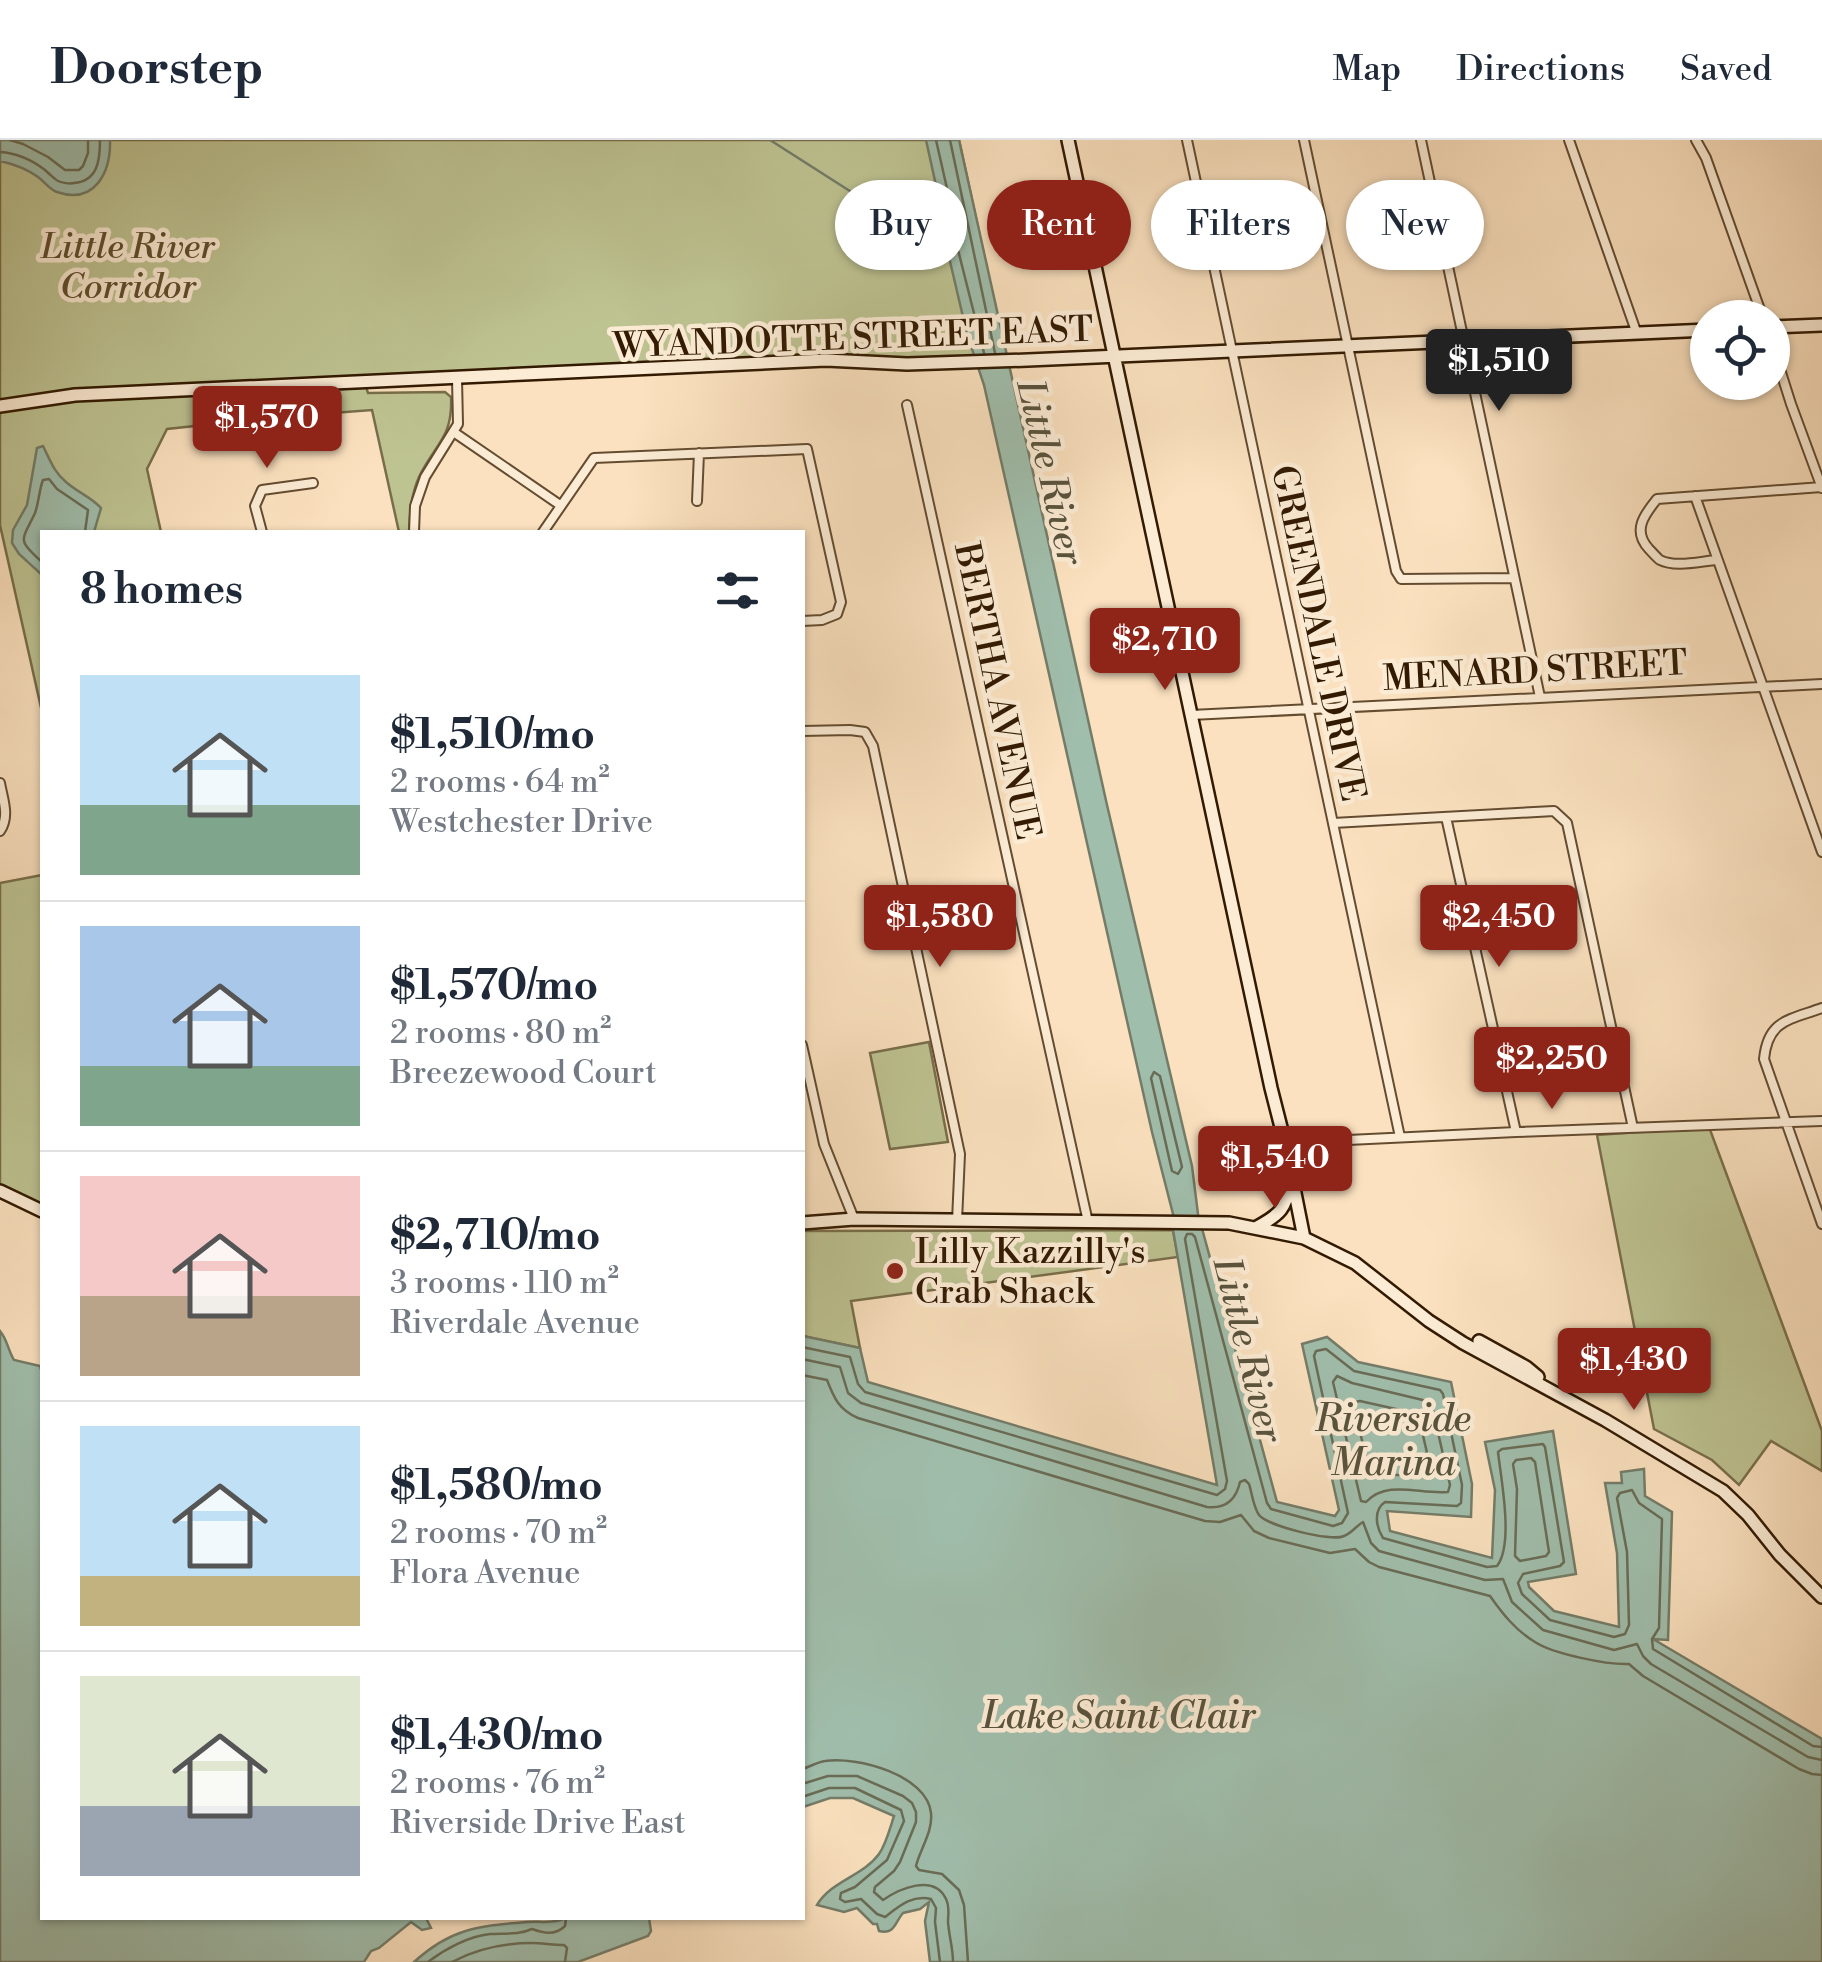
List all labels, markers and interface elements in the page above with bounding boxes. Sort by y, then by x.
text: Doorstep [50,39,264,99]
text: Map [1332,48,1401,91]
text: Directions [1456,48,1625,91]
text: Saved [1680,48,1772,91]
chip: Buy [835,180,967,270]
chip: Rent [987,180,1131,270]
chip: Filters [1151,180,1326,270]
chip: New [1346,180,1484,270]
park label: Little River Corridor [40,226,216,309]
map controls [1690,300,1790,400]
button: locate [1690,300,1790,400]
street label: WYANDOTTE STREET EAST [611,309,1094,368]
pin: $1,510 [1418,329,1580,414]
text: $1,510 [1448,341,1550,381]
water label: Little River [1005,374,1094,570]
pin: $1,570 [186,386,348,471]
text: $1,570 [215,398,319,438]
street label: GREENDALE DRIVE [1261,461,1374,805]
street label: BERTHA AVENUE [944,538,1049,844]
icon: filters [710,563,765,618]
text: 8 homes [80,564,243,617]
pin: $2,710 [1084,608,1246,693]
text: $2,710 [1112,620,1218,660]
street label: MENARD STREET [1382,642,1688,701]
text: $1,510/mo [390,709,595,762]
icon: home [160,715,280,835]
text: 2 rooms · 64 m² [390,762,610,802]
text: Westchester Drive [390,802,653,842]
pin: $1,580 [859,885,1021,970]
pin: $2,450 [1418,885,1580,970]
text: $1,580 [886,897,994,937]
text: $2,450 [1442,897,1556,937]
text: $1,570/mo [390,960,598,1013]
icon: home [160,966,280,1086]
text: 2 rooms · 80 m² [390,1013,611,1053]
pin: $2,250 [1471,1027,1633,1112]
text: $2,250 [1496,1039,1608,1079]
text: Breezewood Court [390,1053,657,1093]
pin: $1,540 [1194,1126,1356,1211]
text: $1,540 [1220,1138,1330,1178]
text: $2,710/mo [390,1210,600,1263]
icon: home [160,1216,280,1336]
place label: Lilly Kazzilly's Crab Shack [915,1231,1146,1314]
water label: Little River [1202,1252,1293,1448]
marker: Lilly Kazzilly's Crab Shack [884,1260,906,1282]
text: 3 rooms · 110 m² [390,1263,619,1303]
text: Riverdale Avenue [390,1303,640,1343]
pin: $1,430 [1553,1328,1715,1413]
text: $1,430 [1580,1340,1688,1380]
water label: Riverside Marina [1314,1396,1471,1487]
text: $1,580/mo [390,1460,603,1513]
icon: home [160,1466,280,1586]
text: 2 rooms · 70 m² [390,1513,607,1553]
text: Flora Avenue [390,1553,580,1593]
water label: Lake Saint Clair [981,1693,1256,1740]
text: $1,430/mo [390,1710,603,1763]
icon: home [160,1716,280,1836]
text: 2 rooms · 76 m² [390,1763,605,1803]
text: Riverside Drive East [390,1803,686,1843]

